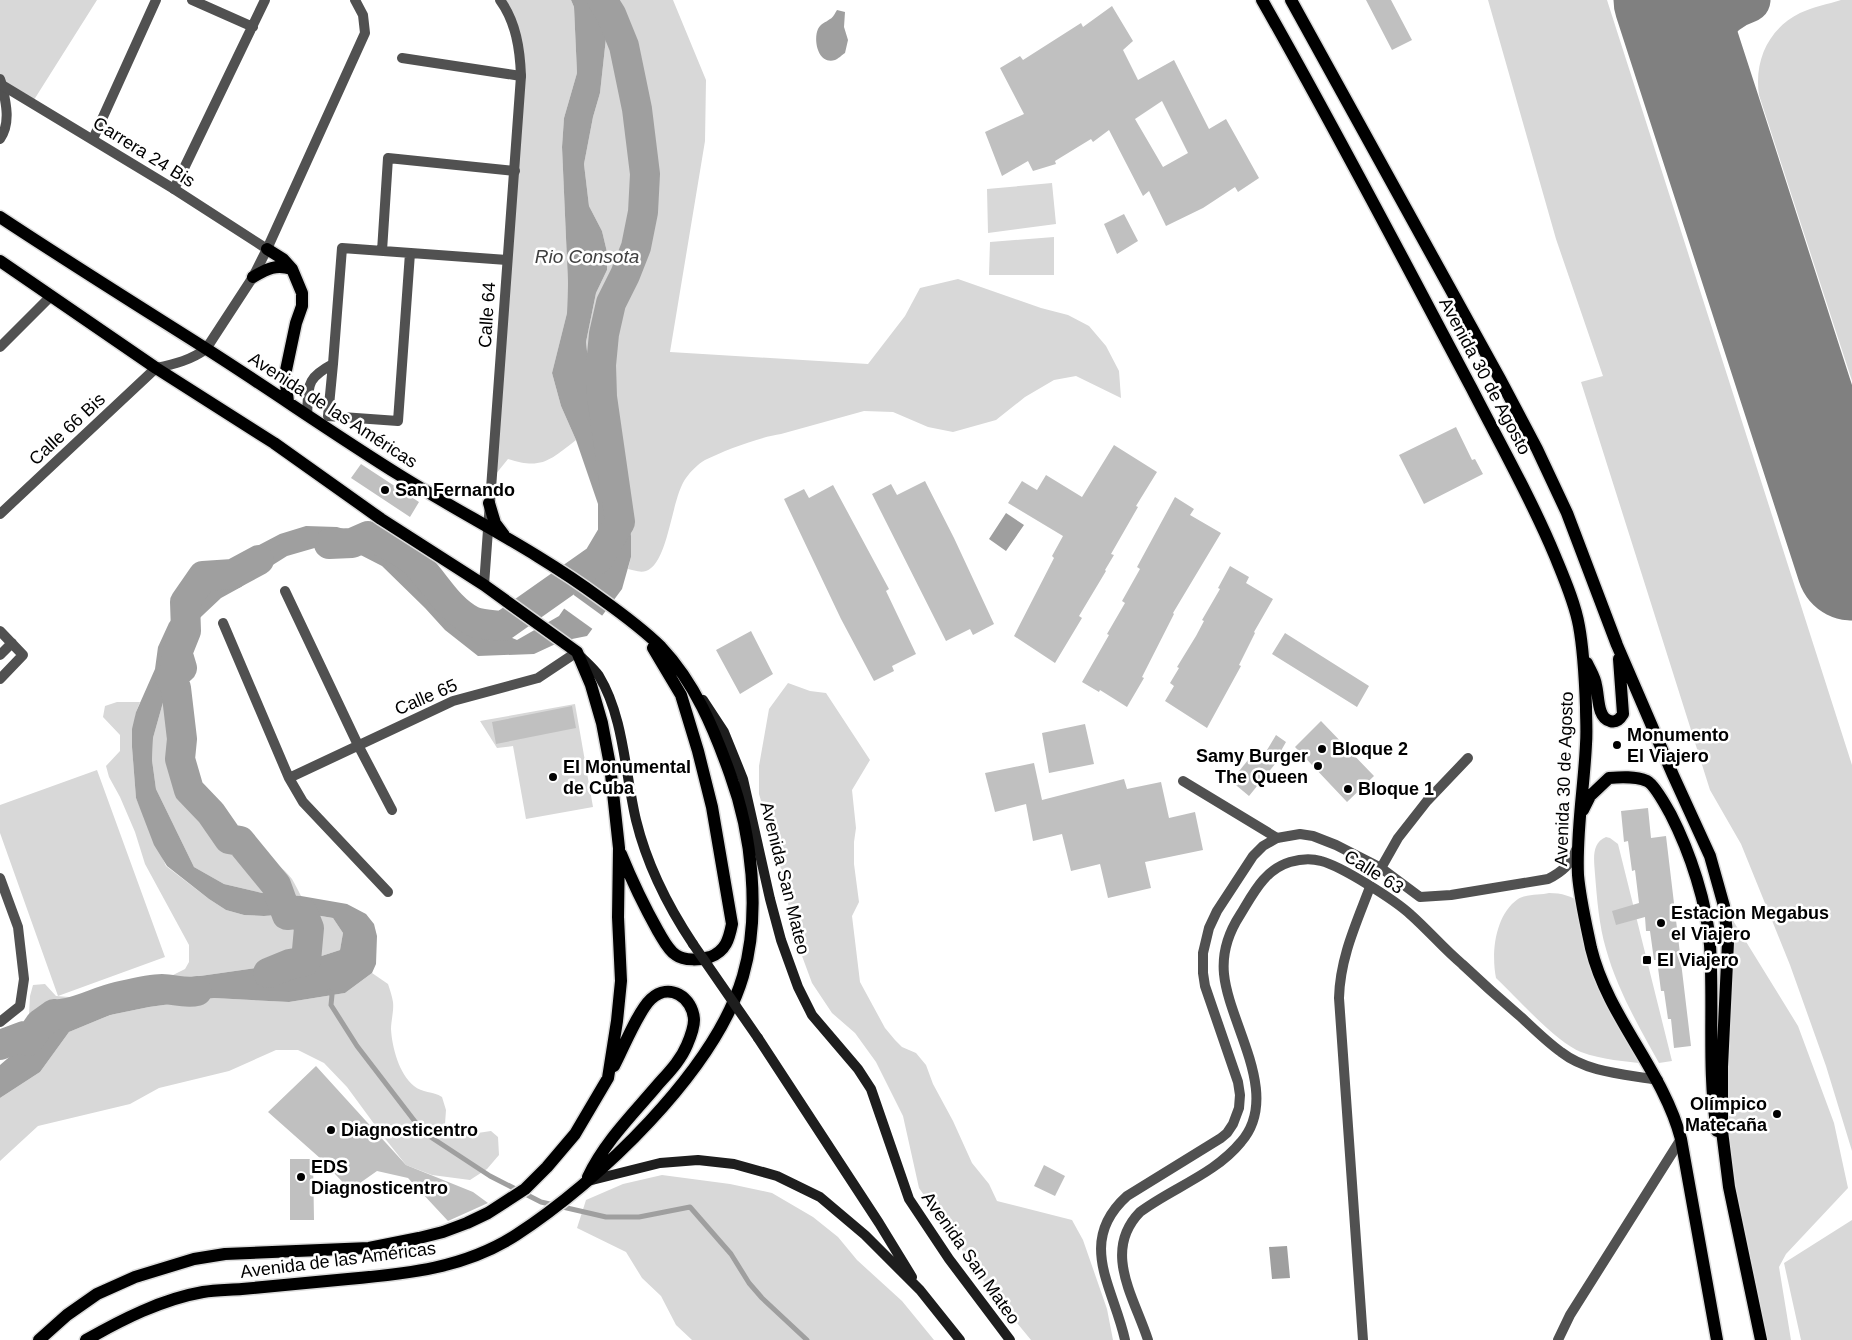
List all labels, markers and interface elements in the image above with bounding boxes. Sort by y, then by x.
street label: Carrera 24 Bis [89,113,199,191]
water label: Rio Consota [535,246,639,267]
street label: Calle 64 [475,281,499,349]
street label: Avenida 30 de Agosto [1435,294,1535,458]
street label: Avenida de las Américas [245,348,421,472]
street label: Calle 66 Bis [25,389,109,469]
place label: San Fernando [395,480,515,500]
marker: San Fernando [379,484,391,496]
street label: Calle 65 [392,675,460,719]
street label: Avenida 30 de Agosto [1551,691,1577,867]
place label: Monumento El Viajero [1627,725,1729,766]
place label: Bloque 2 [1332,739,1408,759]
marker: Monumento El Viajero [1611,739,1623,751]
marker: Bloque 2 [1316,743,1328,755]
place label: Samy Burger The Queen [1196,746,1308,787]
place label: El Monumental de Cuba [563,757,691,798]
marker: Samy Burger The Queen [1312,760,1324,772]
marker: El Monumental de Cuba [547,771,559,783]
place label: Bloque 1 [1358,779,1434,799]
marker: Bloque 1 [1342,783,1354,795]
street label: Avenida San Mateo [756,800,814,956]
street label: Calle 63 [1341,846,1407,898]
place label: Estacion Megabus el Viajero [1671,903,1829,944]
marker: Estacion Megabus el Viajero [1655,917,1667,929]
place label: El Viajero [1657,950,1739,970]
marker: El Viajero [1641,954,1653,966]
place label: Olímpico Matecaña [1685,1094,1768,1135]
marker: Olímpico Matecaña [1771,1108,1783,1120]
place label: Diagnosticentro [341,1120,478,1140]
marker: Diagnosticentro [325,1124,337,1136]
place label: EDS Diagnosticentro [311,1157,448,1198]
marker: EDS Diagnosticentro [295,1171,307,1183]
street label: Avenida San Mateo [918,1188,1024,1328]
street label: Avenida de las Américas [239,1238,437,1282]

